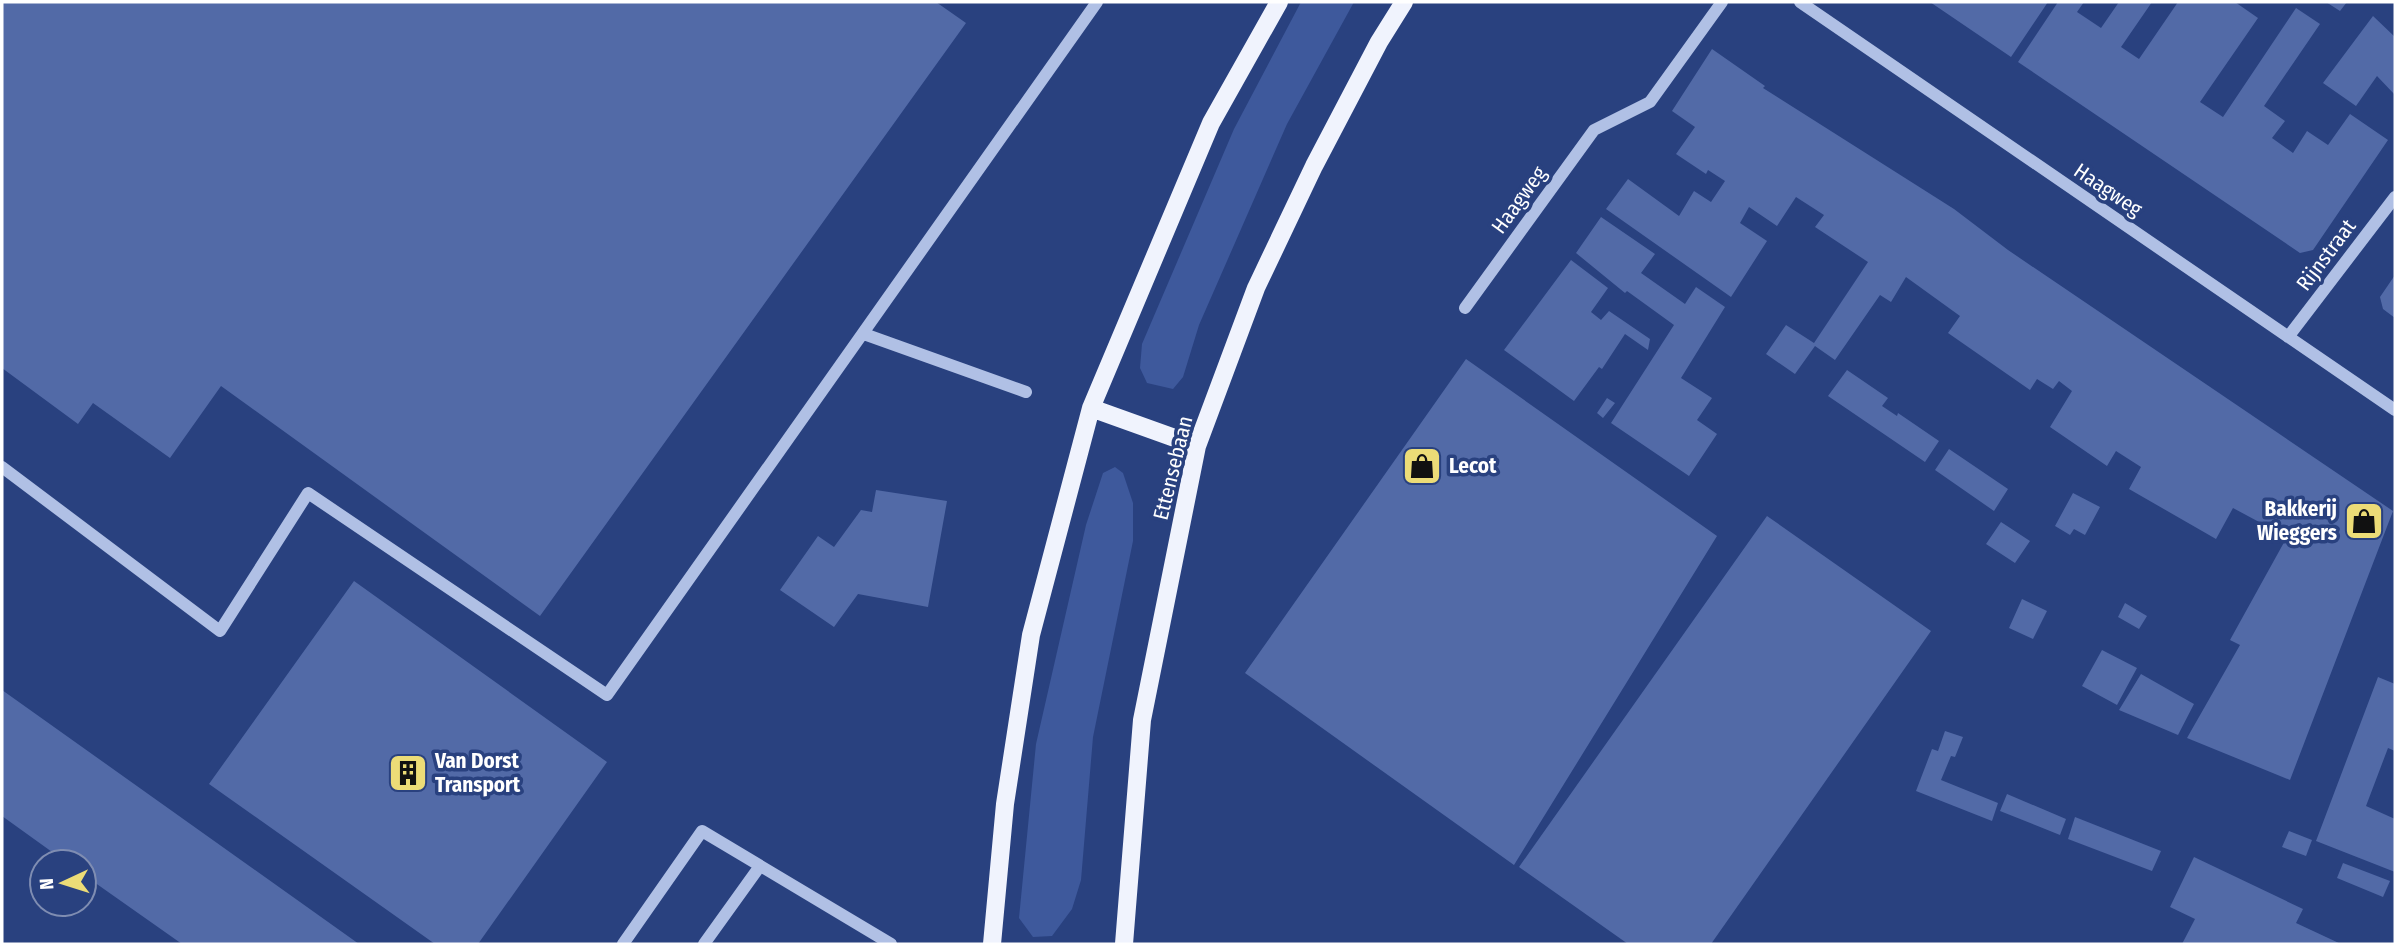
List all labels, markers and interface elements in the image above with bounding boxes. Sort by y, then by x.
street label: Haagweg [2069,158,2147,222]
street label: Haagweg [1486,161,1552,239]
street label: Rijnstraat [2291,214,2361,296]
street label: Ettensebaan [1148,413,1198,523]
shop icon: Lecot [1401,445,1443,487]
place label: Lecot [1449,453,1497,479]
place label: Bakkerij Wieggers [2257,496,2337,546]
shop icon: Bakkerij Wieggers [2343,500,2385,542]
place label: Van Dorst Transport [434,748,521,798]
building icon: Van Dorst Transport [387,752,429,794]
north arrow [28,848,98,918]
text: N [35,878,58,891]

